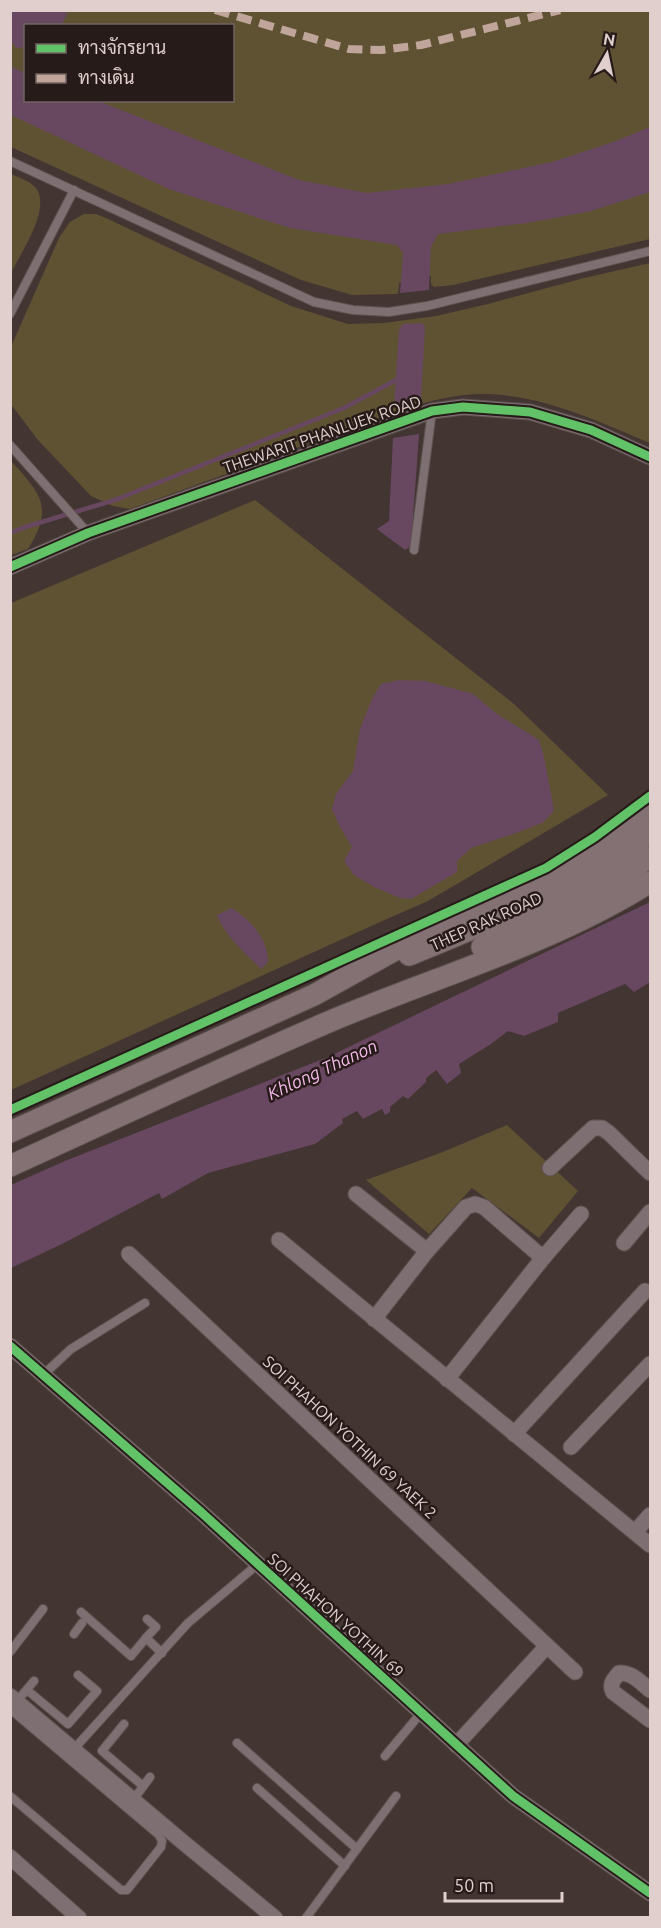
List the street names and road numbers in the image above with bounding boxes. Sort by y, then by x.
street label: THEWARIT PHANLUEK ROAD [221,392,423,476]
street label: THEP RAK ROAD [427,888,545,954]
street label: SOI PHAHON YOTHIN 69 YAEK 2 [260,1352,440,1522]
street label: SOI PHAHON YOTHIN 69 [264,1549,408,1681]

